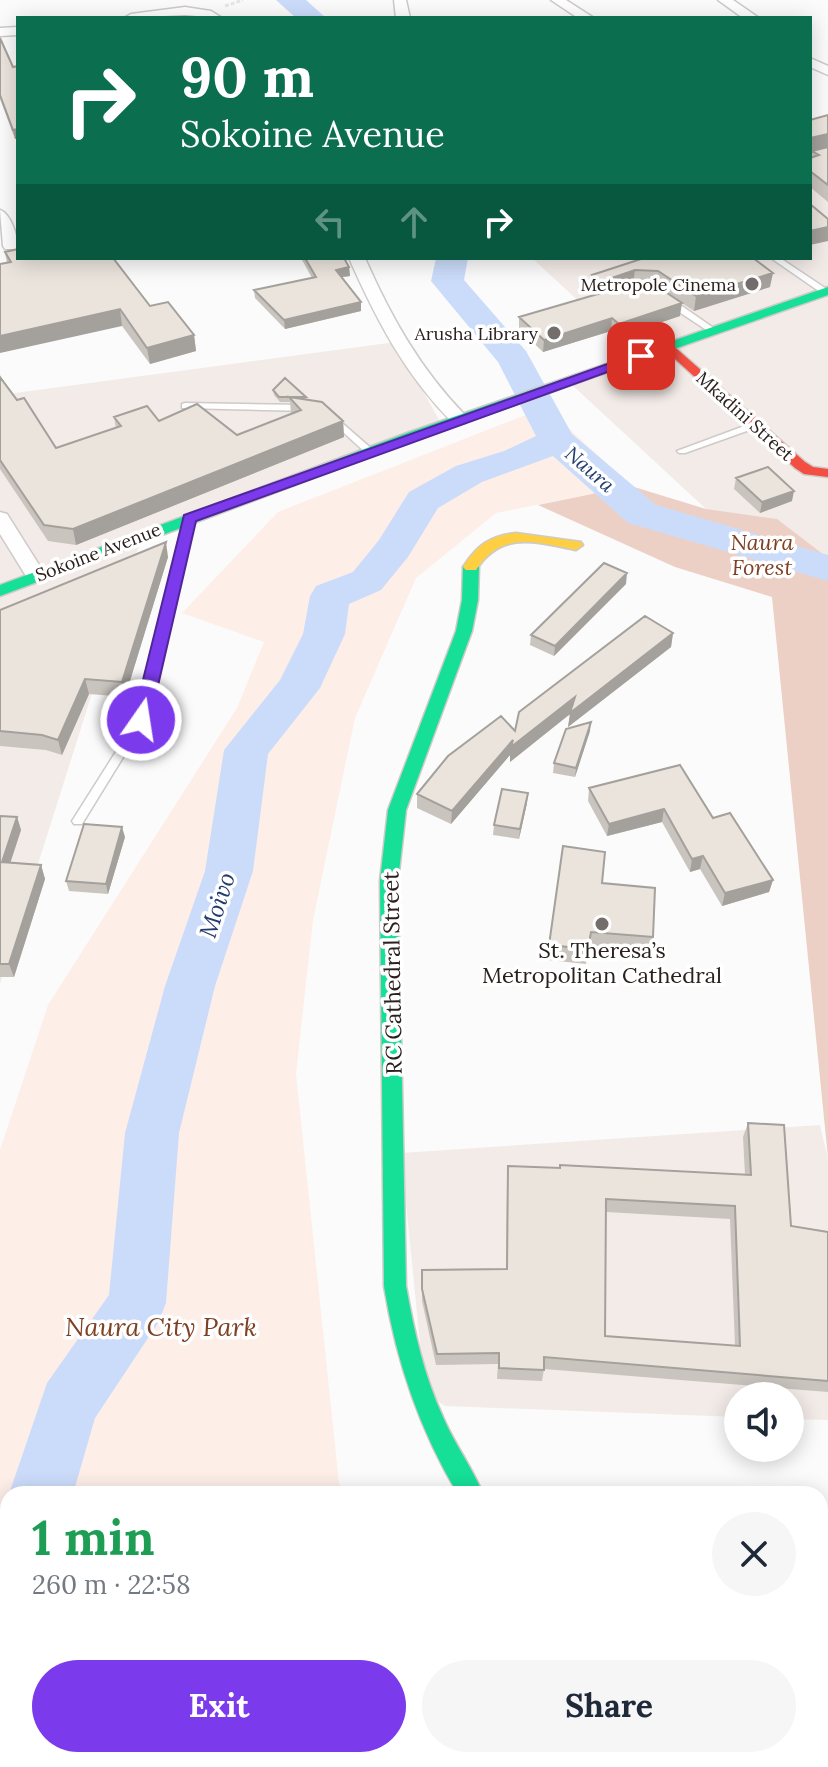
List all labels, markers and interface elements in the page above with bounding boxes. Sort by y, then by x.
text: 90 m [180,41,314,112]
icon: right [48,48,152,152]
text: Sokoine Avenue [180,111,445,157]
icon: left [308,200,352,244]
icon: ahead [392,200,436,244]
icon: right [476,200,520,244]
place label: Metropole Cinema [580,273,736,296]
marker: Metropole Cinema [743,275,761,293]
place label: Arusha Library [414,322,538,345]
pin [607,322,675,390]
marker: Arusha Library [545,324,563,342]
icon: arrive [619,334,663,378]
street label: Mkadini Street [692,366,798,466]
water label: Naura [560,441,620,497]
street label: Sokoine Avenue [32,517,164,586]
park label: Naura Forest [730,528,795,581]
position arrow [99,678,183,762]
water label: Moivo [192,868,242,942]
street label: RC Cathedral Street [376,871,408,1075]
marker: St. Theresa’s Metropolitan Cathedral [593,915,611,933]
place label: St. Theresa’s Metropolitan Cathedral [482,936,722,989]
park label: Naura City Park [65,1310,257,1343]
map controls [724,1382,804,1462]
button: sound [724,1382,804,1462]
text: 1 min [32,1507,155,1568]
button: close [712,1512,796,1596]
text: 260 m · 22:58 [32,1568,191,1601]
button: Exit [32,1660,406,1752]
button: Share [422,1660,796,1752]

